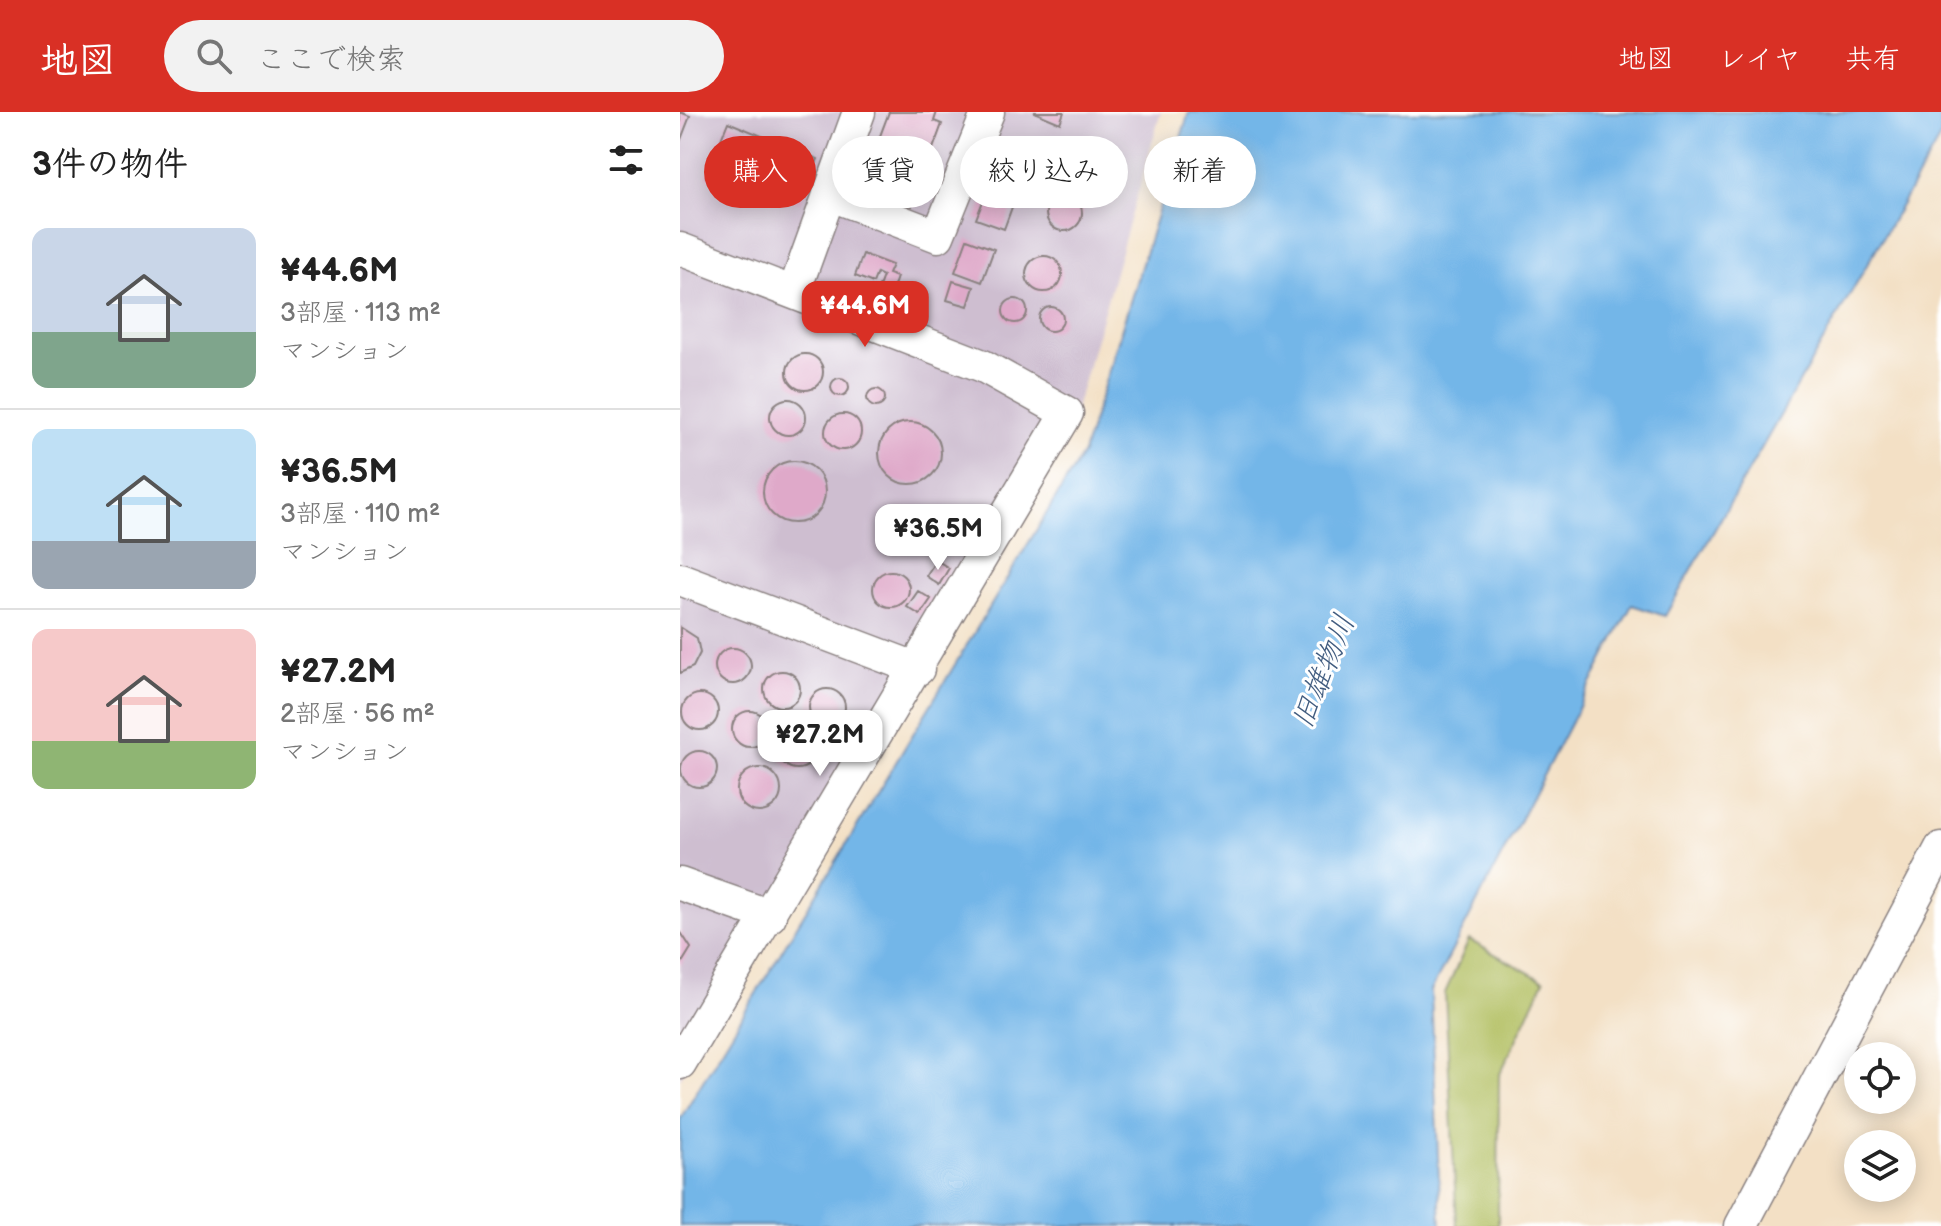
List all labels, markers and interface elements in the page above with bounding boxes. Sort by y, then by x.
search box [164,20,724,92]
icon: search [192,34,236,78]
text: 地図 [40,39,116,84]
text: ここで検索 [256,42,406,78]
text: 地図 [1618,43,1674,76]
text: レイヤ [1718,43,1801,76]
text: 共有 [1845,43,1901,76]
chip: 購入 [704,136,816,208]
chip: 賃貸 [832,136,944,208]
chip: 絞り込み [960,136,1128,208]
chip: 新着 [1144,136,1256,208]
icon: filters [604,138,648,182]
text: 3件の物件 [32,144,188,185]
text: ¥44.6M [280,250,398,291]
icon: home [96,260,192,356]
pin: ¥44.6M [800,281,930,349]
text: ¥44.6M [820,291,910,322]
text: 3部屋 · 113 m² [280,298,441,329]
text: マンション [280,336,409,367]
text: ¥36.5M [280,451,398,492]
icon: home [96,461,192,557]
text: 3部屋 · 110 m² [280,499,440,530]
pin: ¥36.5M [873,504,1003,572]
text: ¥36.5M [893,514,983,545]
text: マンション [280,537,409,568]
water label: 旧雄物川 [1285,609,1363,734]
text: ¥27.2M [280,651,396,692]
icon: home [96,661,192,757]
text: 2部屋 · 56 m² [280,699,435,730]
pin: ¥27.2M [755,710,885,778]
text: ¥27.2M [776,720,864,751]
text: マンション [280,737,409,768]
map controls [1844,1042,1916,1202]
button: locate [1844,1042,1916,1114]
button: layers [1844,1130,1916,1202]

